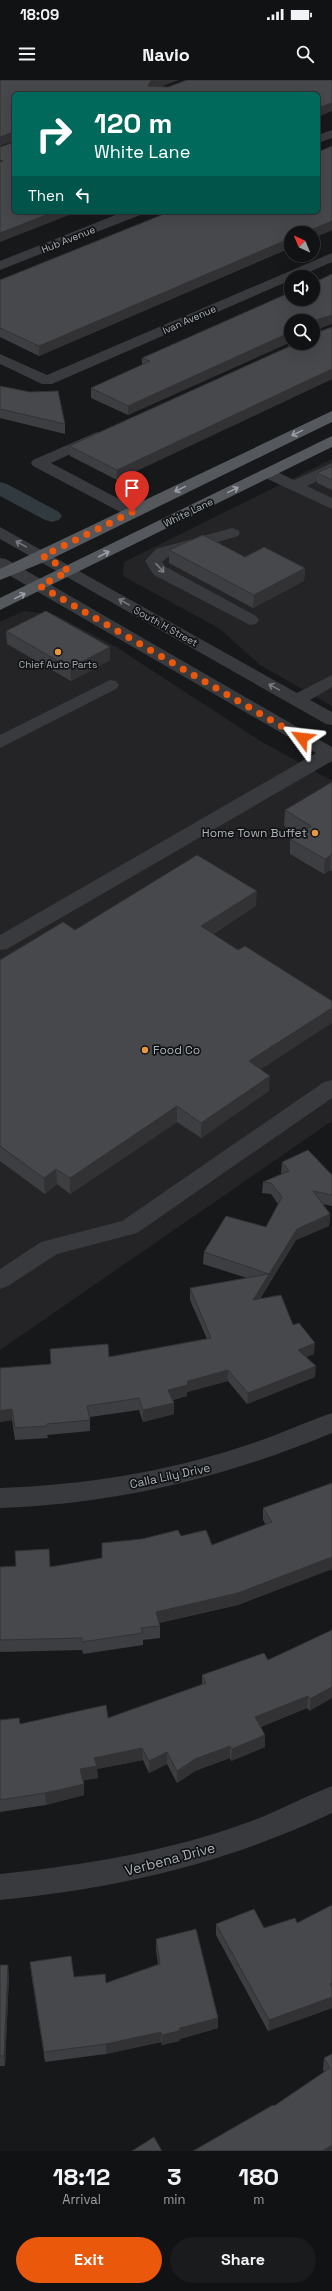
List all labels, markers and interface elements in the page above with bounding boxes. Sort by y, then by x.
text: 18:09 [20,5,59,24]
icon: menu [16,43,38,65]
text: Navio [142,43,190,66]
icon: search [294,43,316,65]
text: 120 m [94,105,172,141]
icon: right [28,108,80,160]
text: White Lane [94,140,190,163]
icon: left [72,184,94,206]
text: Then [28,186,64,205]
street label: Hub Avenue [39,223,97,256]
north arrow [284,226,320,262]
map controls [284,226,320,350]
button: sound [284,270,320,306]
street label: Ivan Avenue [160,302,218,337]
button: search [284,314,320,350]
one-way arrow [291,430,303,437]
pin [115,471,149,512]
icon: arrive [121,477,143,499]
one-way arrow [174,486,186,493]
one-way arrow [227,486,239,493]
street label: White Lane [161,495,215,530]
one-way arrow [15,540,27,548]
one-way arrow [98,550,110,557]
one-way arrow [155,564,165,573]
one-way arrow [14,592,26,599]
one-way arrow [118,598,130,606]
street label: South H Street [131,603,200,650]
marker: Chief Auto Parts [53,647,63,657]
place label: Chief Auto Parts [19,658,97,671]
one-way arrow [268,682,280,690]
position arrow [281,717,323,759]
place label: Home Town Buffet [202,825,307,841]
marker: Home Town Buffet [310,828,320,838]
place label: Food Co [153,1042,200,1058]
marker: Food Co [140,1045,150,1055]
street label: Calla Lily Drive [128,1460,212,1492]
street label: Verbena Drive [123,1838,217,1880]
text: 18:12 [53,2161,110,2192]
text: 3 [167,2161,182,2192]
text: 180 [238,2161,279,2192]
text: Arrival [62,2191,101,2208]
text: min [163,2191,186,2208]
text: m [253,2191,264,2208]
button: Exit [16,2237,162,2283]
button: Share [170,2237,316,2283]

